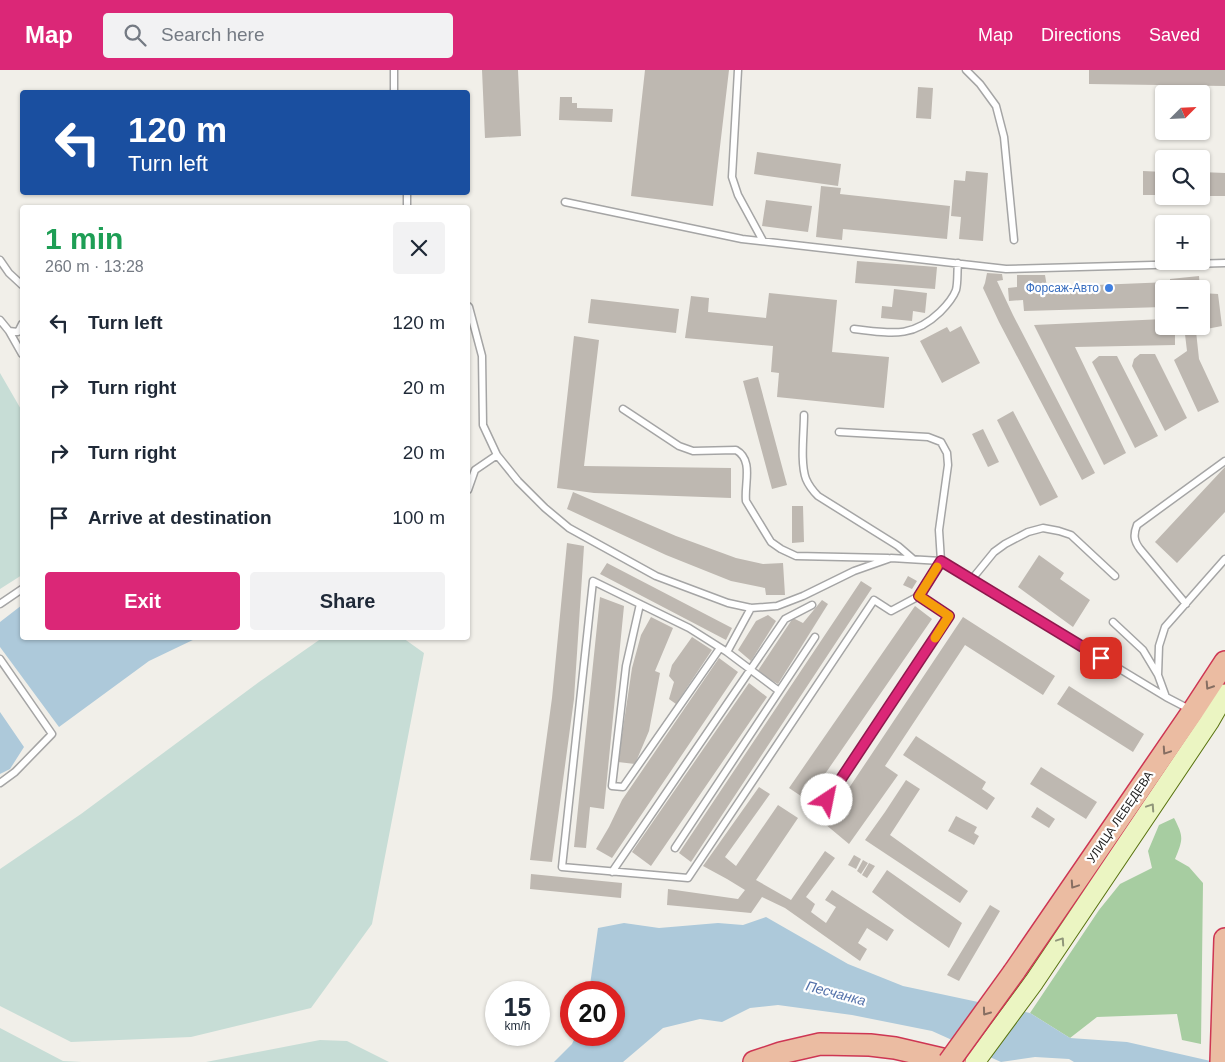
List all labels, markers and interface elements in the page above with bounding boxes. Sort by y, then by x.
search box [103,13,453,58]
text: Map [25,21,73,48]
icon: search [121,21,149,49]
text: Search here [161,24,265,45]
text: Map [978,25,1013,45]
text: Directions [1041,25,1121,45]
text: Saved [1149,25,1200,45]
north arrow [1155,85,1210,140]
map controls [1155,85,1210,335]
icon: left [45,110,110,175]
text: 120 m [128,110,227,149]
button: search [1155,150,1210,205]
text: Turn left [128,151,208,176]
button: + [1155,215,1210,270]
text: 1 min [45,222,123,255]
button: close [393,222,445,274]
text: 260 m · 13:28 [45,258,144,275]
button: − [1155,280,1210,335]
place label: Форсаж-Авто [1026,281,1099,295]
marker: Форсаж-Авто [1103,282,1115,294]
icon: left [45,309,73,337]
text: Turn left [88,312,163,333]
text: 120 m [392,312,445,333]
icon: right [45,374,73,402]
text: Turn right [88,377,176,398]
text: 20 m [403,377,445,398]
icon: right [45,439,73,467]
text: Turn right [88,442,176,463]
text: 20 m [403,442,445,463]
icon: arrive [45,504,73,532]
text: Arrive at destination [88,507,272,528]
text: 100 m [392,507,445,528]
button: Exit [45,572,240,630]
button: Share [250,572,445,630]
pin [1080,637,1122,679]
icon: arrive [1087,644,1115,672]
one-way arrow [1205,681,1215,690]
one-way arrow [1163,746,1172,755]
street label: УЛИЦА ЛЕБЕДЕВА [1084,769,1156,865]
position arrow [800,773,852,825]
one-way arrow [1145,803,1155,812]
one-way arrow [1071,880,1080,889]
one-way arrow [1055,938,1064,947]
water label: Песчанка [804,977,868,1009]
speed limit sign: 20 [560,981,625,1046]
text: 15 [504,993,531,1021]
one-way arrow [983,1006,992,1016]
text: km/h [504,1019,531,1033]

